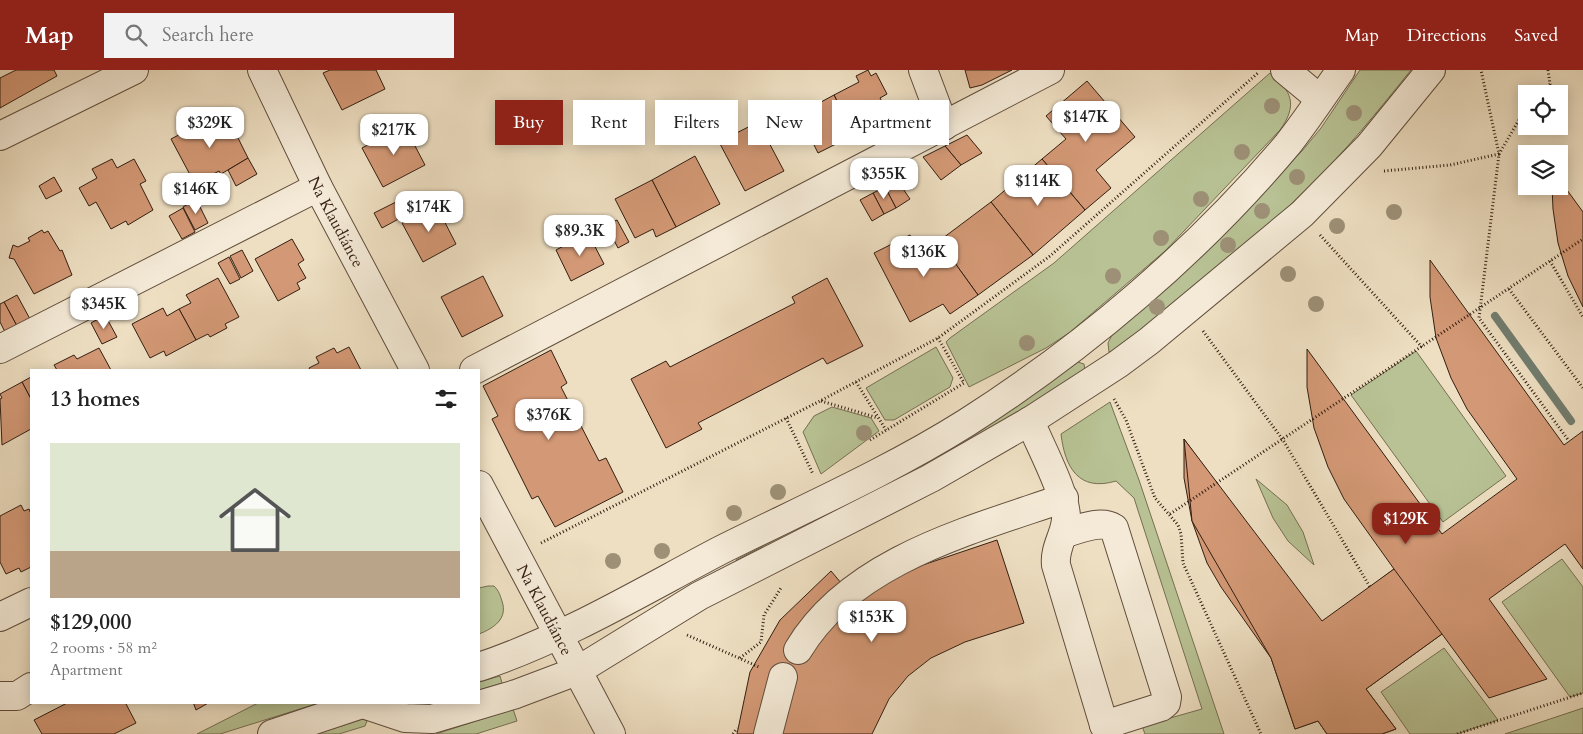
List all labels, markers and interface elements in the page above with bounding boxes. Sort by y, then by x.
search box [104,13,454,58]
text: Map [25,19,74,52]
icon: search [122,21,150,49]
text: Search here [162,22,254,48]
text: Map [1345,23,1379,48]
text: Directions [1407,23,1486,48]
text: Saved [1514,23,1558,48]
map controls [1518,85,1568,195]
button: locate [1518,85,1568,135]
chip: Buy [495,100,563,145]
chip: Rent [573,100,645,145]
chip: Filters [655,100,738,145]
chip: New [748,100,822,145]
chip: Apartment [832,100,949,145]
pin: $147K [1051,100,1121,143]
pin: $329K [175,106,245,149]
text: $147K [1063,106,1109,128]
text: $329K [187,112,233,134]
pin: $217K [359,114,429,156]
text: $217K [371,119,417,141]
button: layers [1518,145,1568,195]
pin: $355K [849,158,919,200]
text: $355K [861,163,907,185]
pin: $114K [1003,164,1073,207]
text: $114K [1015,170,1061,192]
pin: $146K [161,172,231,215]
street label: Na Klaudiánce [303,173,369,272]
text: $146K [173,178,219,200]
pin: $174K [394,190,464,233]
text: $174K [406,196,452,218]
pin: $89.3K [539,214,621,257]
text: $89.3K [555,220,605,242]
pin: $136K [889,236,959,278]
text: $136K [901,241,947,263]
pin: $345K [69,288,139,330]
text: $345K [81,293,127,315]
text: 13 homes [50,385,140,414]
icon: filters [432,385,460,413]
pin: $376K [514,398,584,441]
text: $376K [526,404,572,426]
icon: home [210,475,300,565]
pin: $129K [1371,502,1441,545]
text: $129K [1383,508,1429,530]
street label: Na Klaudiánce [511,561,577,659]
pin: $153K [837,600,907,643]
text: $153K [849,606,895,628]
text: $129,000 [50,608,131,637]
text: 2 rooms · 58 m² [50,637,157,659]
text: Apartment [50,659,123,681]

